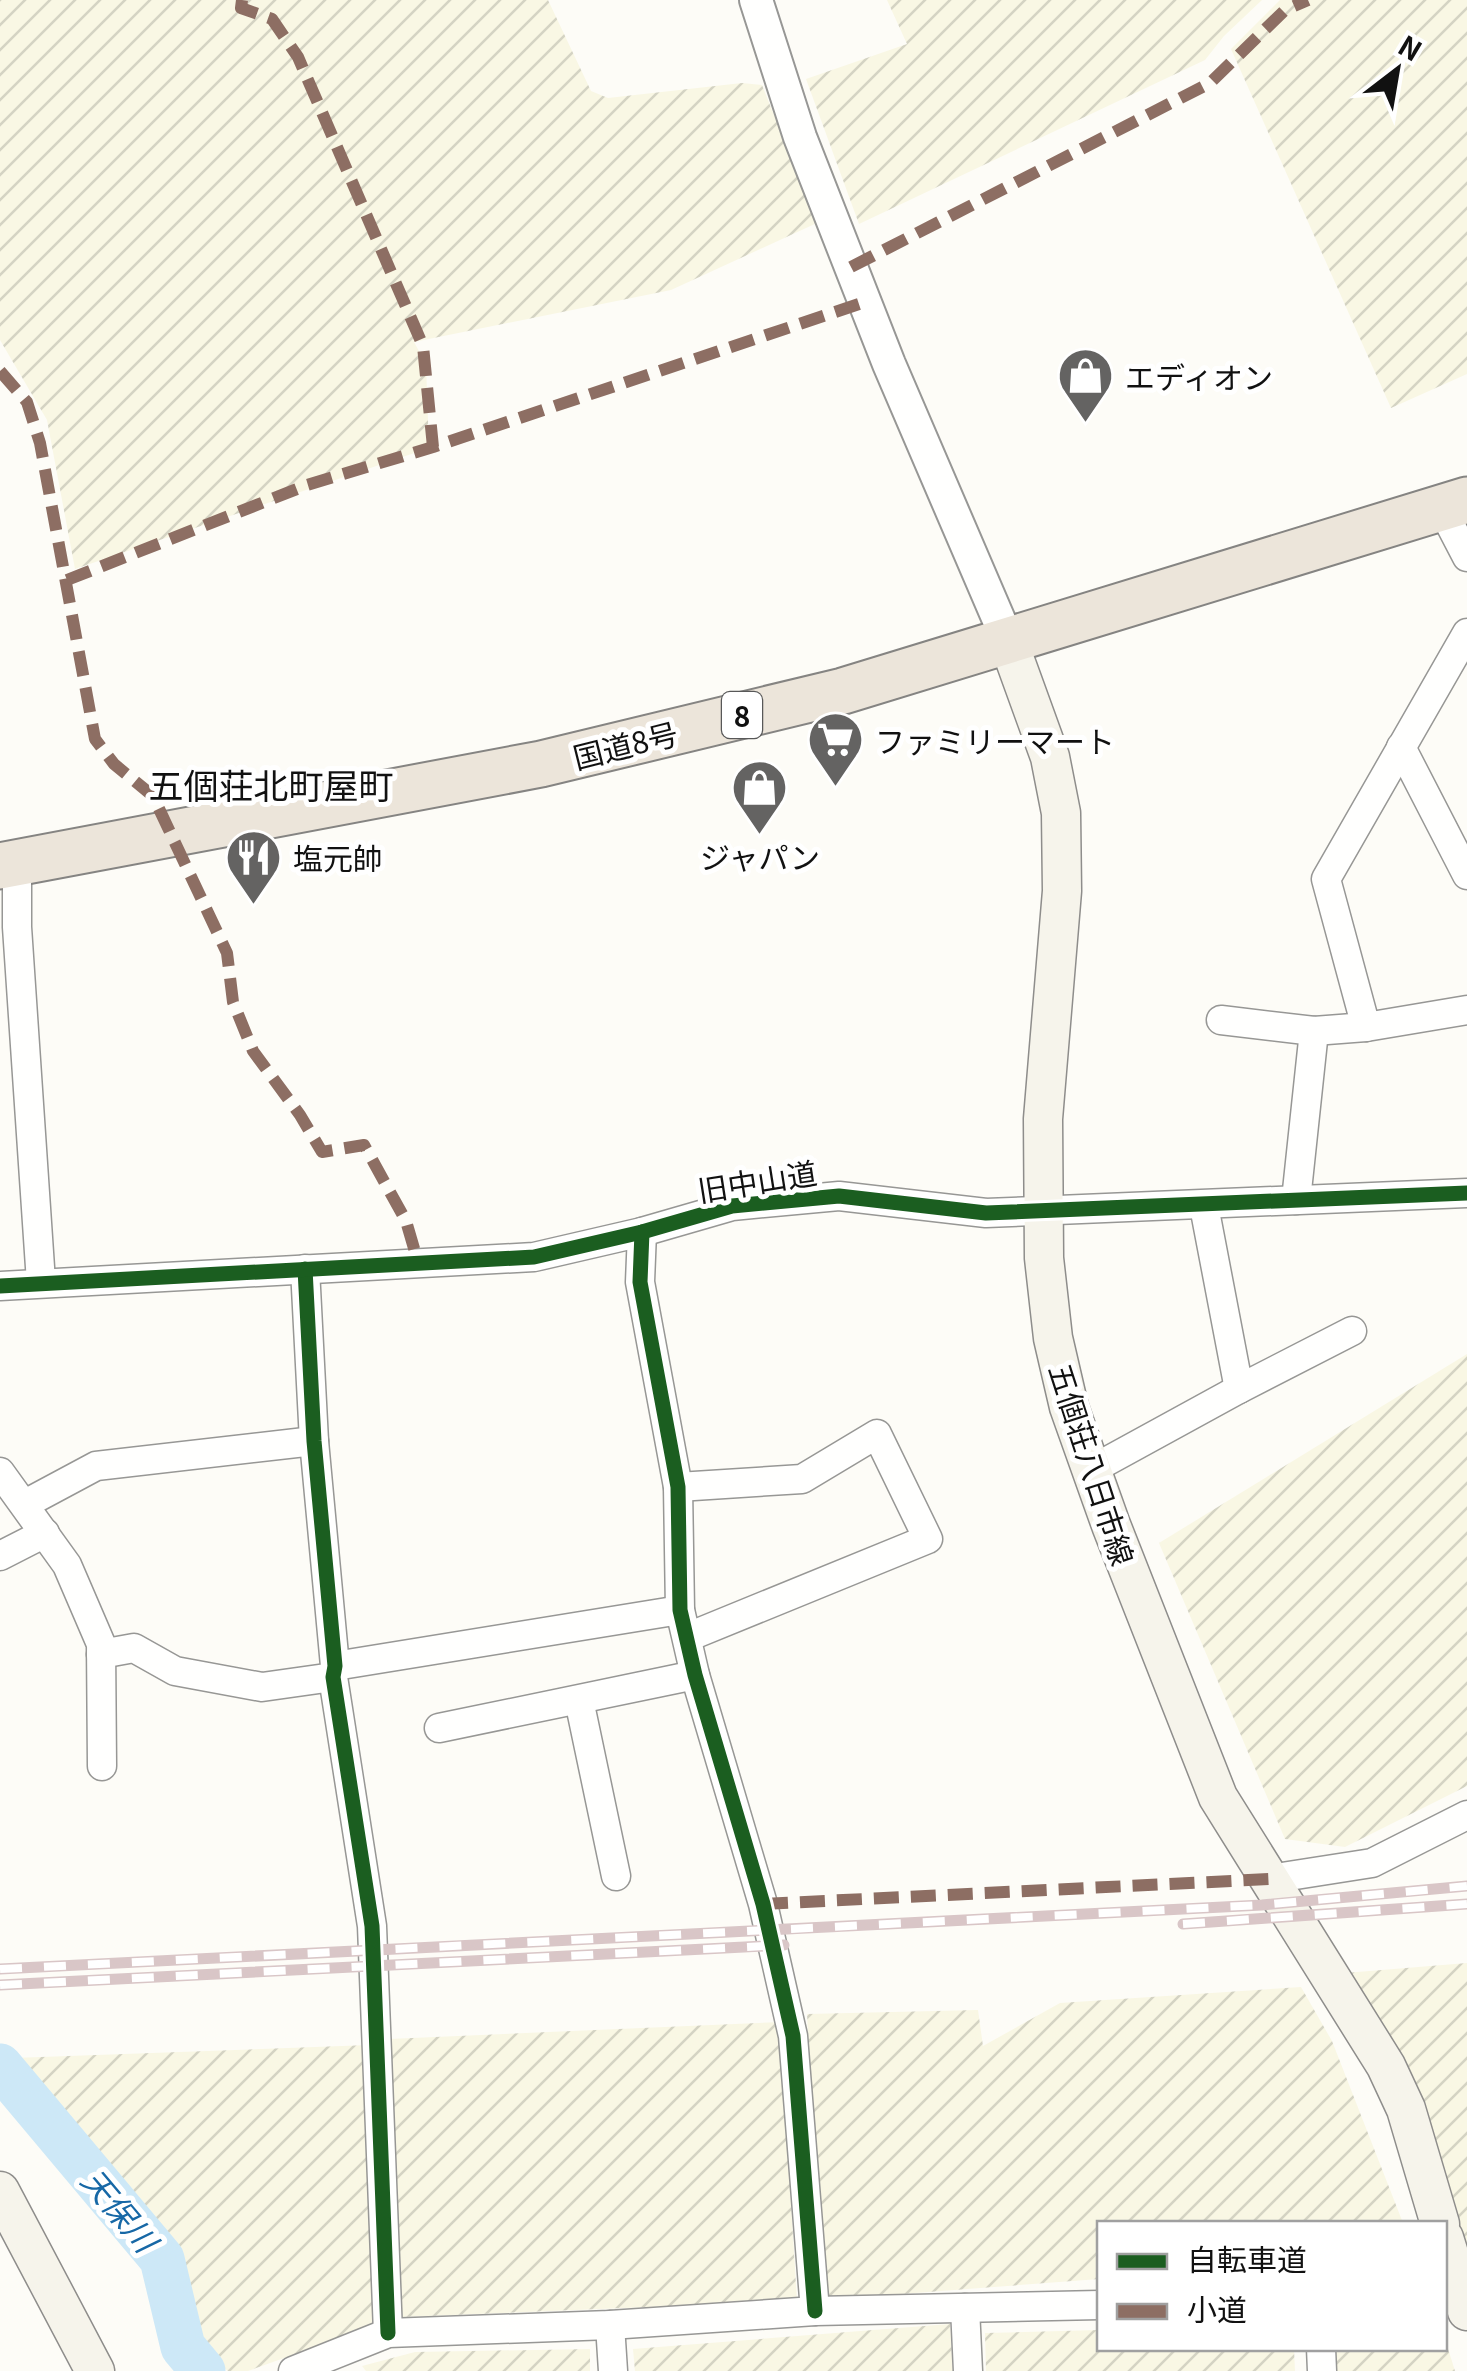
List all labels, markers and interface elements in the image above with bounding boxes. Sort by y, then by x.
north arrow [1347,20,1447,120]
text: N [1392,24,1430,69]
shop icon: エディオン [1056,346,1116,425]
place label: エディオン [1125,354,1273,398]
road number: 8 [722,692,762,738]
street label: 国道8号 [568,710,682,778]
supermarket icon: ファミリーマート [806,710,866,789]
place label: ファミリーマート [875,718,1115,762]
district label: 五個荘北町屋町 [148,758,394,809]
shop icon: ジャパン [730,758,790,837]
restaurant icon: 塩元帥 [224,827,284,906]
place label: ジャパン [700,834,820,878]
place label: 塩元帥 [293,835,383,879]
street label: 旧中山道 [694,1149,820,1211]
street label: 五個荘八日市線 [1040,1357,1146,1571]
water label: 天保川 [73,2157,171,2263]
legend [1097,2221,1447,2351]
text: 自転車道 [1187,2236,1307,2280]
text: 小道 [1187,2286,1247,2330]

